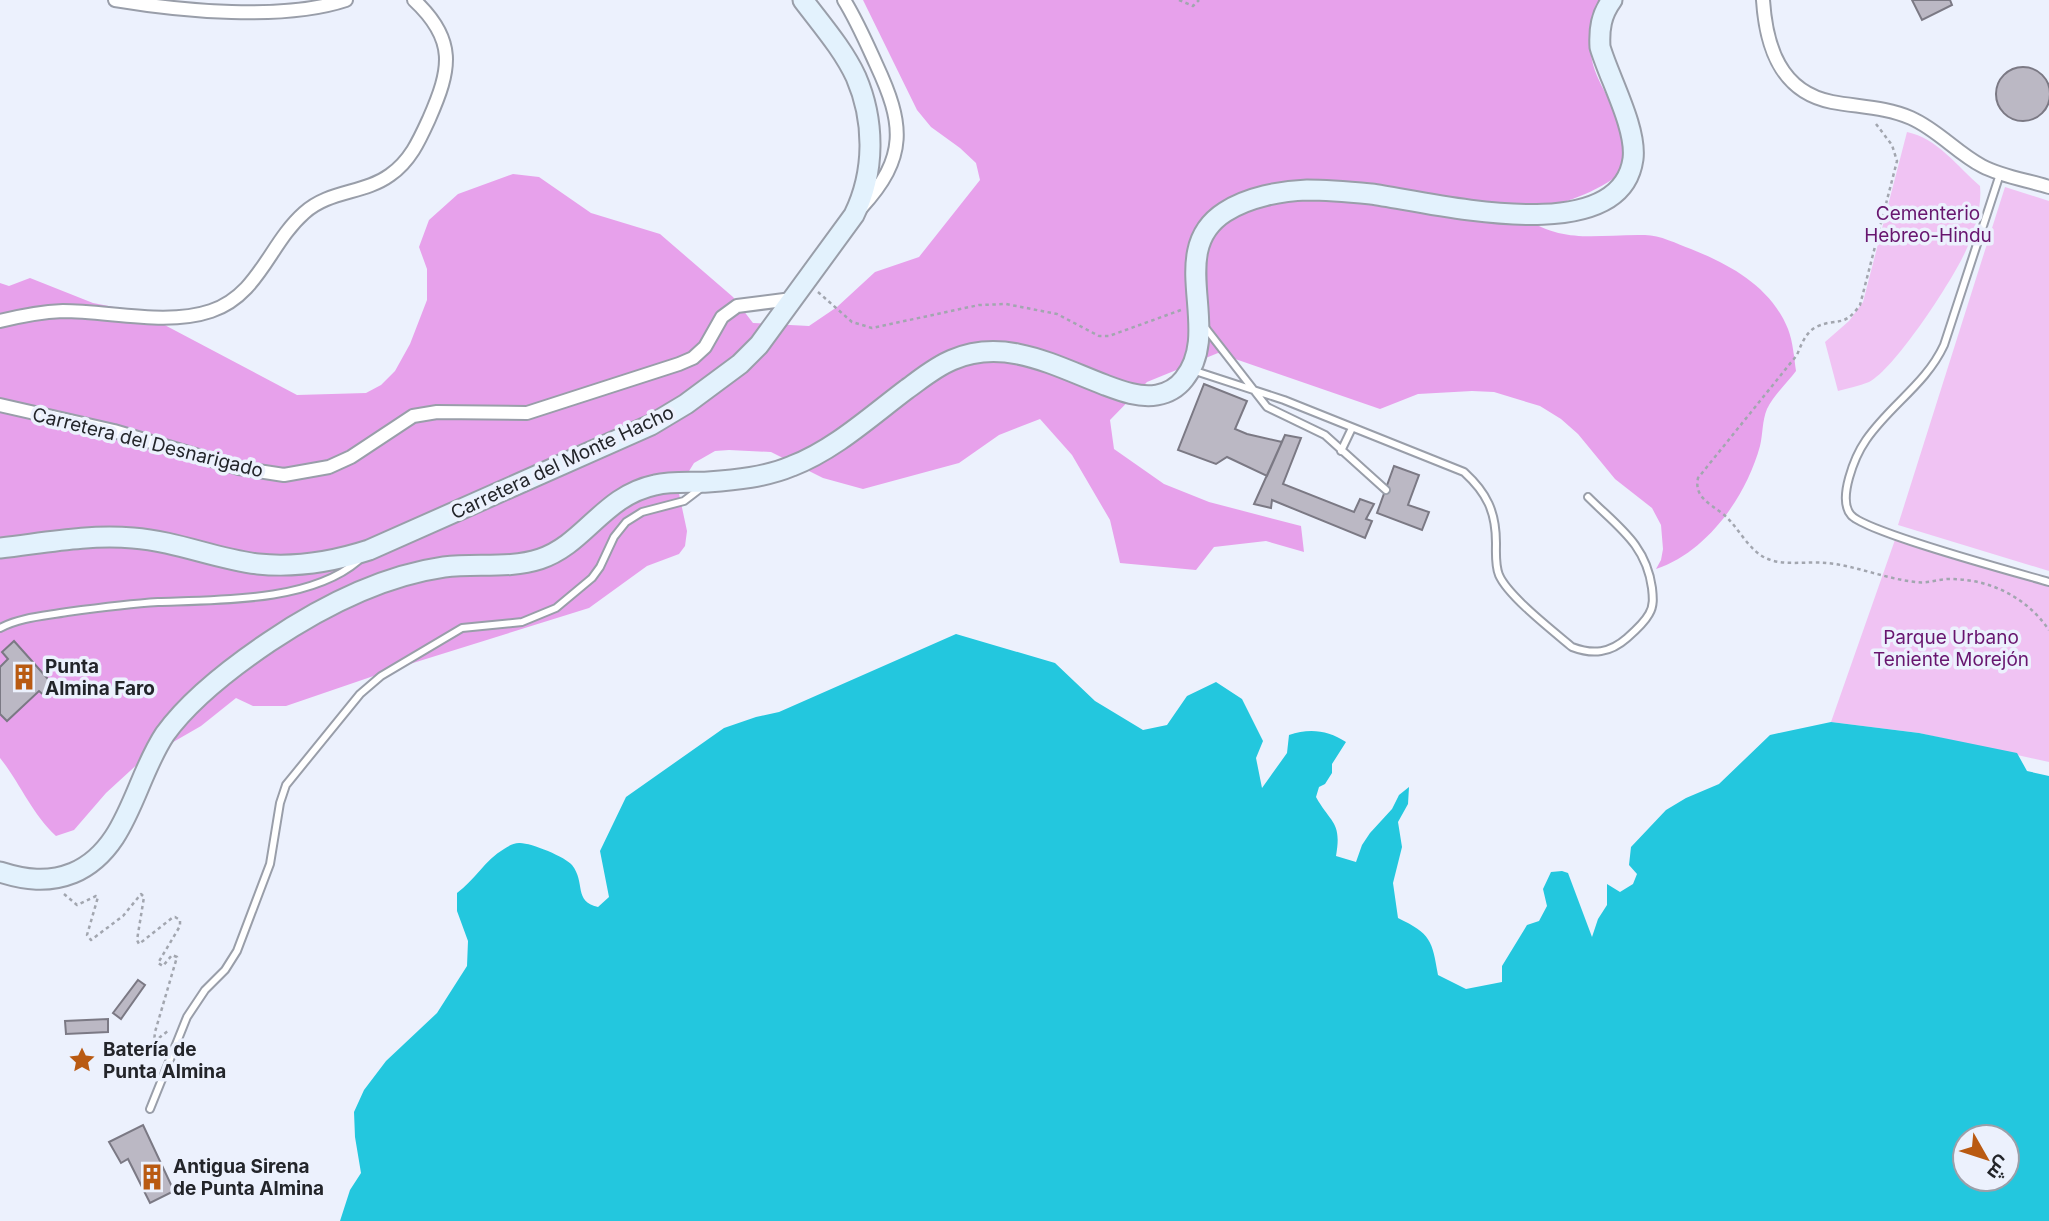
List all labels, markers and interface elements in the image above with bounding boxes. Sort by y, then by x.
park label: Cementerio Hebreo-Hindu [1864,202,1992,247]
street label: Carretera del Monte Hacho [447,401,677,524]
street label: Carretera del Desnarigado [30,403,266,482]
park label: Parque Urbano Teniente Morejón [1873,626,2029,671]
place label: Punta Almina Faro [45,655,155,700]
building icon: Punta Almina Faro [9,662,39,692]
place label: Batería de Punta Almina [103,1038,226,1083]
place icon: Batería de Punta Almina [67,1045,97,1075]
north arrow [1951,1123,2021,1193]
text: ش [1982,1152,2015,1185]
place label: Antigua Sirena de Punta Almina [173,1155,324,1200]
building icon: Antigua Sirena de Punta Almina [137,1162,167,1192]

